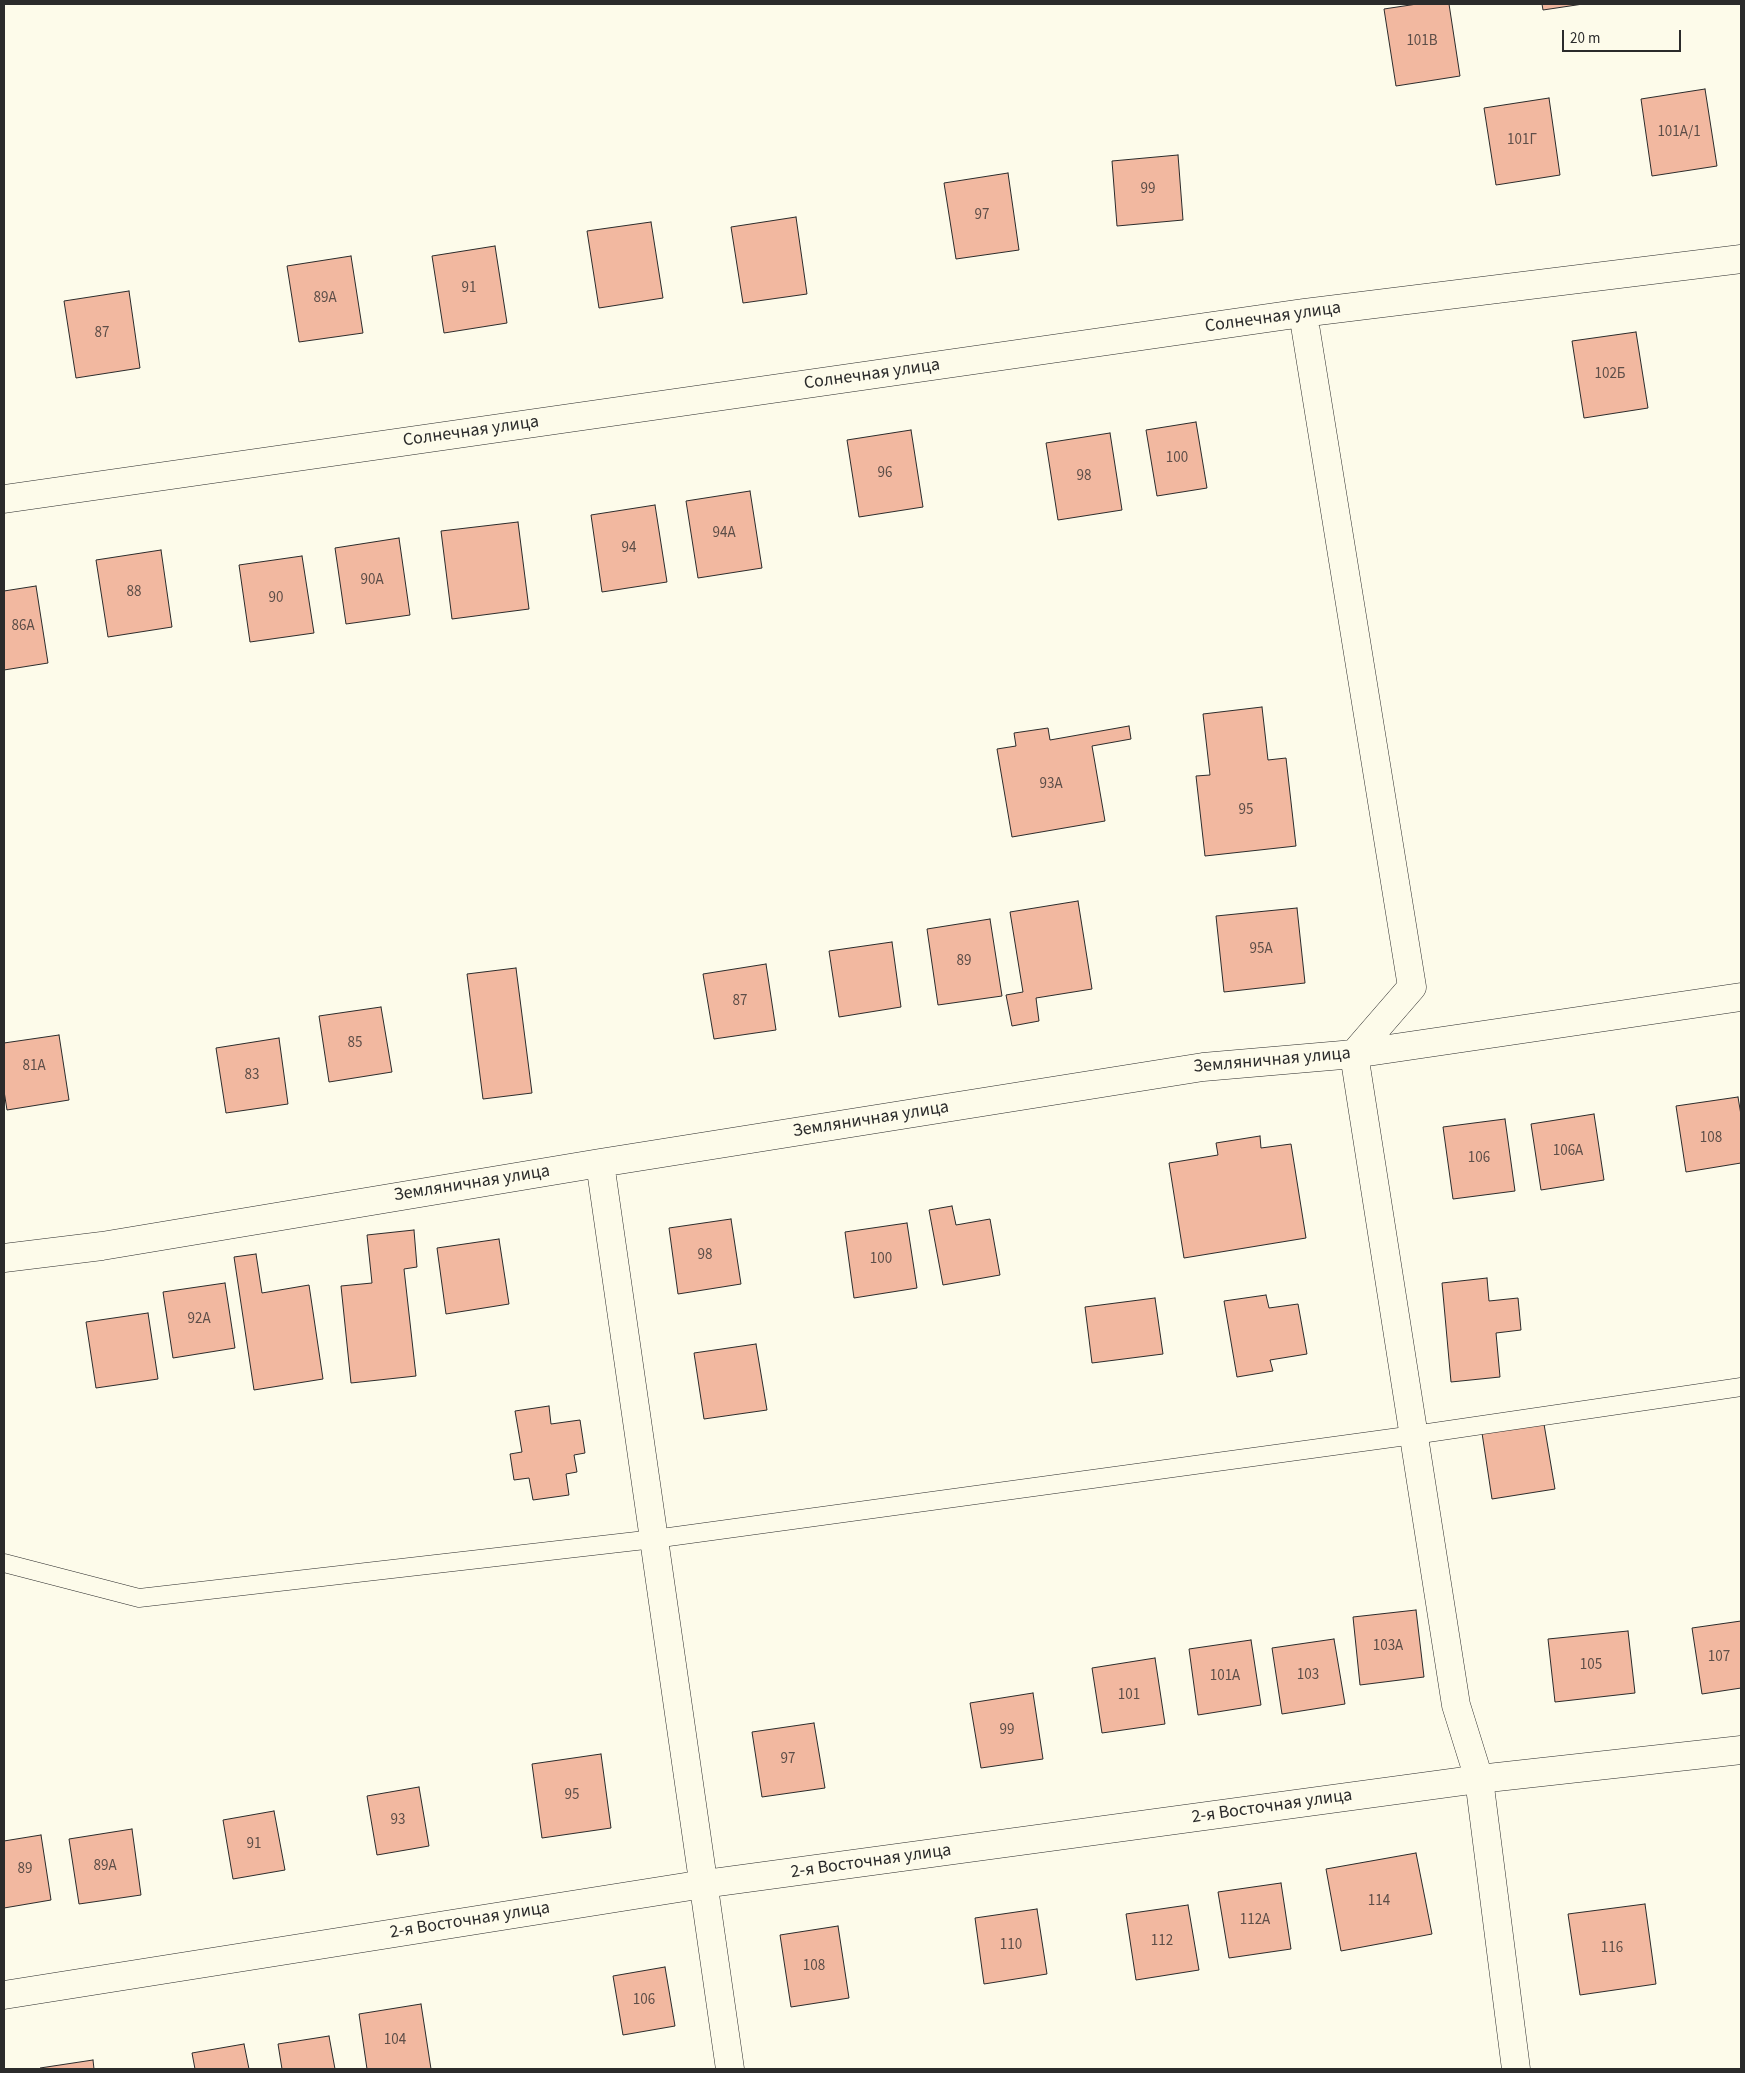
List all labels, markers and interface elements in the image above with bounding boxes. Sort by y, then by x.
scale bar [1565,20,1684,52]
text: 20 m [1570,28,1600,49]
house number: 101В [1406,33,1438,51]
house number: 101А/1 [1657,124,1701,142]
house number: 101Г [1507,132,1537,150]
house number: 99 [1141,181,1155,199]
house number: 97 [975,207,989,225]
house number: 91 [462,280,476,298]
house number: 89А [313,290,337,308]
street label: Солнечная улица [1204,298,1342,338]
house number: 87 [95,325,109,343]
street label: Солнечная улица [803,355,941,395]
house number: 102Б [1594,366,1626,384]
street label: Солнечная улица [402,412,540,452]
house number: 100 [1166,450,1188,468]
house number: 96 [878,465,892,483]
house number: 98 [1077,468,1091,486]
house number: 94А [712,525,736,543]
house number: 94 [622,540,636,558]
house number: 90А [360,572,384,590]
house number: 88 [127,584,141,602]
house number: 90 [269,590,283,608]
house number: 86А [11,618,35,636]
house number: 93А [1039,776,1063,794]
house number: 95 [1239,802,1253,820]
house number: 95А [1249,941,1273,959]
house number: 89 [957,953,971,971]
house number: 87 [733,993,747,1011]
house number: 85 [348,1035,362,1053]
street label: Земляничная улица [1192,1043,1352,1079]
house number: 81А [22,1058,46,1076]
house number: 83 [245,1067,259,1085]
street label: Земляничная улица [791,1097,951,1143]
house number: 108 [1700,1130,1722,1148]
house number: 106А [1553,1143,1583,1161]
house number: 106 [1468,1150,1490,1168]
street label: Земляничная улица [392,1161,552,1207]
house number: 98 [698,1247,712,1265]
house number: 100 [870,1251,892,1269]
house number: 92А [187,1311,211,1329]
house number: 103А [1373,1638,1403,1656]
house number: 107 [1708,1649,1730,1667]
house number: 105 [1580,1657,1602,1675]
house number: 103 [1297,1667,1319,1685]
house number: 101А [1210,1668,1240,1686]
house number: 101 [1118,1687,1140,1705]
house number: 99 [1000,1722,1014,1740]
house number: 97 [781,1751,795,1769]
street label: 2-я Восточная улица [1190,1785,1354,1829]
house number: 95 [565,1787,579,1805]
house number: 93 [391,1812,405,1830]
house number: 91 [247,1836,261,1854]
street label: 2-я Восточная улица [789,1840,953,1884]
house number: 89А [93,1858,117,1876]
house number: 89 [18,1861,32,1879]
house number: 114 [1368,1893,1390,1911]
street label: 2-я Восточная улица [388,1898,552,1944]
house number: 112А [1240,1912,1270,1930]
house number: 112 [1151,1933,1173,1951]
house number: 110 [1000,1937,1022,1955]
house number: 116 [1601,1940,1623,1958]
house number: 108 [803,1958,825,1976]
house number: 106 [633,1992,655,2010]
house number: 104 [384,2032,406,2050]

